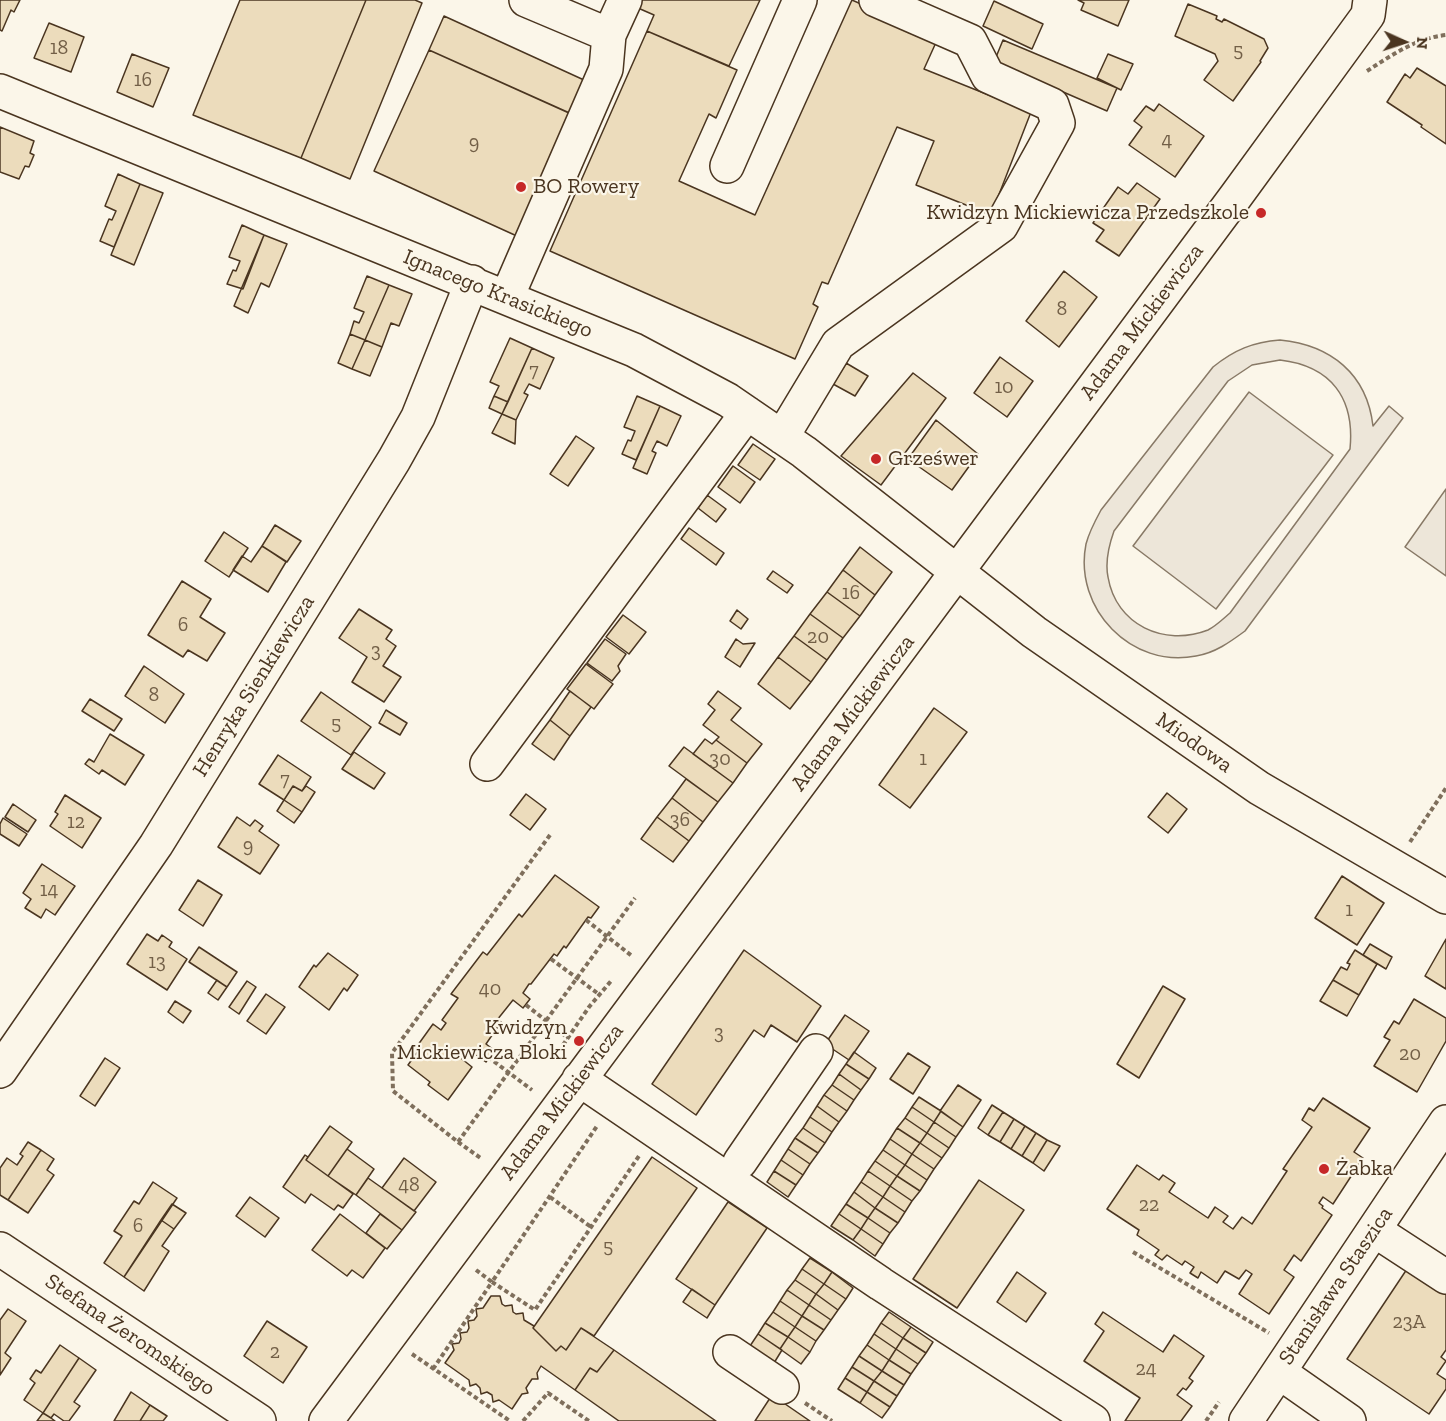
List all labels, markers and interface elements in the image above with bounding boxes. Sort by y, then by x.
north arrow [1374,12,1434,72]
house number: 18 [50,36,68,60]
text: N [1413,36,1432,50]
house number: 5 [1233,39,1243,63]
house number: 16 [134,68,152,92]
house number: 4 [1162,128,1172,152]
house number: 9 [469,131,479,155]
place label: BO Rowery [533,174,639,200]
marker: BO Rowery [514,180,528,194]
place label: Kwidzyn Mickiewicza Przedszkole [926,200,1249,226]
marker: Kwidzyn Mickiewicza Przedszkole [1254,206,1268,220]
street label: Adama Mickiewicza [1075,239,1209,405]
street label: Ignacego Krasickiego [399,244,597,344]
house number: 8 [1057,297,1067,321]
house number: 7 [529,359,539,383]
house number: 10 [994,375,1014,399]
place label: Grześwer [888,446,979,472]
marker: Grześwer [869,452,883,466]
house number: 16 [842,581,860,605]
street label: Henryka Sienkiewicza [187,590,321,782]
house number: 6 [178,613,188,637]
house number: 20 [807,625,829,649]
street label: Adama Mickiewicza [786,630,920,796]
house number: 3 [371,639,381,663]
house number: 8 [149,683,159,707]
street label: Miodowa [1151,707,1237,779]
house number: 5 [331,712,341,736]
house number: 30 [709,747,731,771]
house number: 1 [919,747,927,771]
house number: 7 [280,768,290,792]
house number: 36 [670,808,690,832]
house number: 12 [67,810,85,834]
house number: 9 [243,834,253,858]
house number: 14 [40,878,58,902]
house number: 1 [1345,898,1353,922]
house number: 13 [148,950,166,974]
house number: 40 [479,977,501,1001]
place label: Kwidzyn Mickiewicza Bloki [397,1015,567,1066]
street label: Adama Mickiewicza [495,1019,629,1185]
house number: 3 [714,1021,724,1045]
marker: Kwidzyn Mickiewicza Bloki [572,1034,586,1048]
house number: 20 [1399,1042,1421,1066]
place label: Żabka [1336,1156,1393,1182]
marker: Żabka [1317,1162,1331,1176]
house number: 48 [398,1173,420,1197]
house number: 22 [1139,1193,1159,1217]
street label: Stanisława Staszica [1273,1202,1399,1370]
house number: 6 [133,1214,143,1238]
house number: 5 [603,1235,613,1259]
street label: Stefana Żeromskiego [40,1268,220,1402]
house number: 23A [1392,1310,1426,1334]
house number: 2 [270,1340,280,1364]
house number: 24 [1135,1357,1157,1381]

